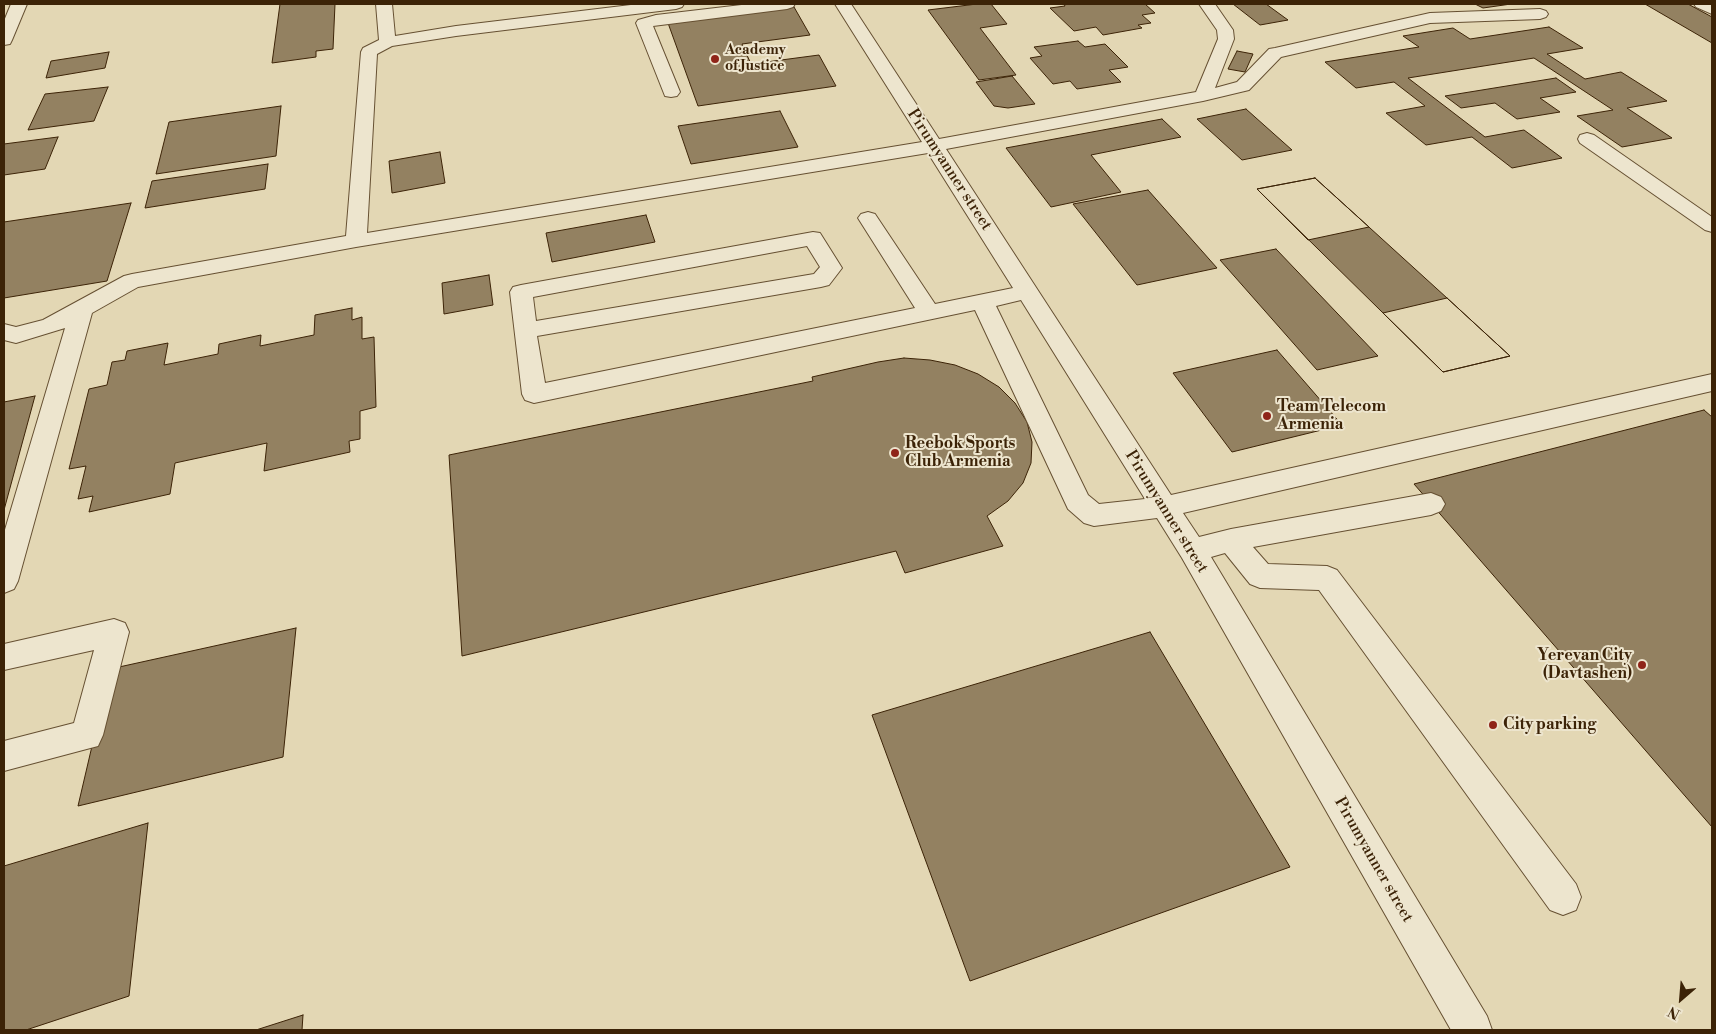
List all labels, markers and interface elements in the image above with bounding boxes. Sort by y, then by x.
place label: Academy of Justice [725,43,786,75]
marker: Academy of Justice [709,53,721,65]
street label: Pirumyanner street [903,106,995,234]
place label: Team Telecom Armenia [1277,397,1386,435]
marker: Team Telecom Armenia [1261,410,1273,422]
place label: Reebok Sports Club Armenia [905,434,1015,472]
marker: Reebok Sports Club Armenia [889,447,901,459]
street label: Pirumyanner street [1120,447,1212,577]
place label: Yerevan City (Davtashen) [1537,646,1632,684]
marker: Yerevan City (Davtashen) [1636,659,1648,671]
place label: City parking [1503,715,1596,735]
marker: City parking [1487,719,1499,731]
street label: Pirumyanner street [1329,794,1417,926]
north arrow [1656,974,1706,1024]
text: N [1665,1002,1683,1023]

